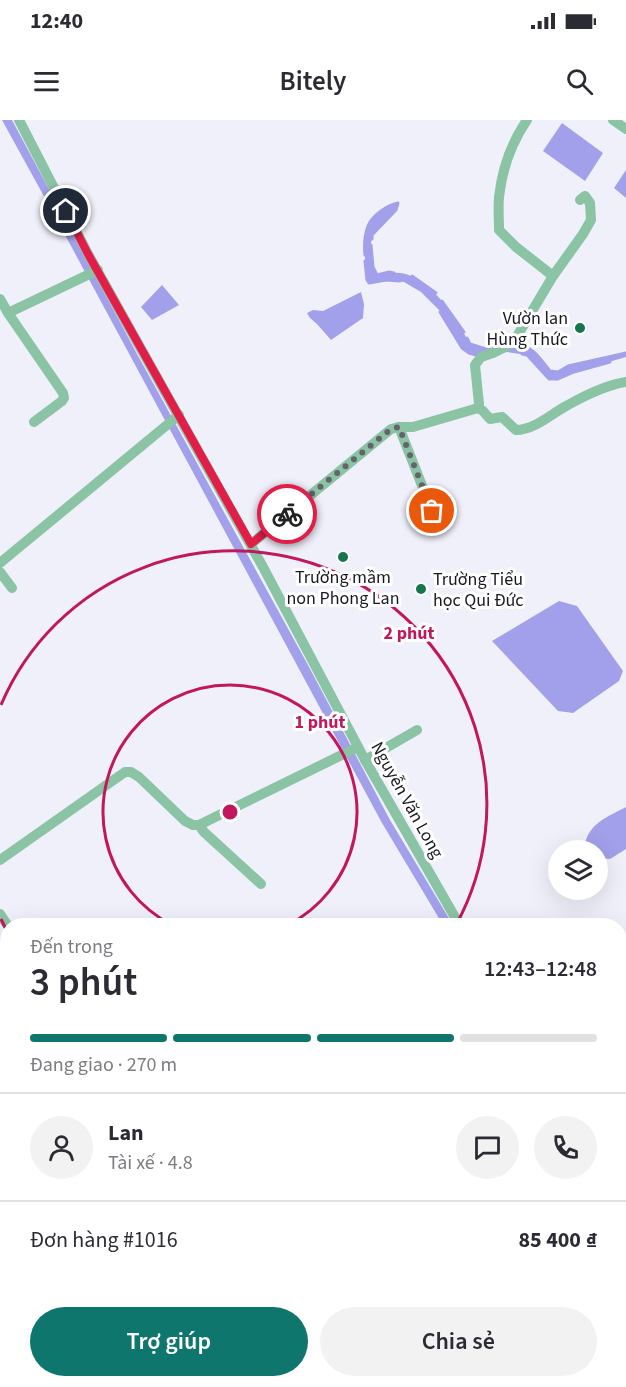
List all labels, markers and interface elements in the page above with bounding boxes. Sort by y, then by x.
text: 12:40 [30,5,83,37]
text: Bitely [280,62,346,101]
icon: menu [30,65,63,98]
icon: search [563,65,596,98]
pin [40,185,91,236]
icon: home [49,194,82,227]
place label: Vườn lan Hùng Thức [487,306,568,352]
marker: Vườn lan Hùng Thức [573,321,587,335]
courier [257,484,317,544]
pin [406,485,457,536]
icon: bag [415,494,448,527]
icon: bike [271,498,304,531]
marker: Trường mầm non Phong Lan [336,550,350,564]
place label: Trường mầm non Phong Lan [287,565,399,611]
place label: Trường Tiểu học Qui Đức [433,567,524,613]
marker: Trường Tiểu học Qui Đức [414,582,428,596]
text: 2 phút [384,621,435,646]
text: 1 phút [295,710,346,735]
street label: Nguyễn Văn Long [365,737,449,863]
centre of rings [220,802,240,822]
map controls [548,840,608,900]
button: layers [548,840,608,900]
text: Đến trong [30,933,113,961]
text: 12:43–12:48 [484,953,597,985]
text: 3 phút [30,955,137,1011]
text: Đang giao · 270 m [30,1051,177,1079]
button: person [30,1116,93,1179]
button: chat [456,1116,519,1179]
button: phone [534,1116,597,1179]
text: Lan [108,1117,144,1149]
text: Tài xế · 4.8 [108,1149,193,1177]
text: Đơn hàng #1016 [30,1224,178,1256]
text: 85 400 ₫ [519,1224,597,1256]
button: Trợ giúp [30,1307,308,1376]
button: Chia sẻ [320,1307,597,1376]

